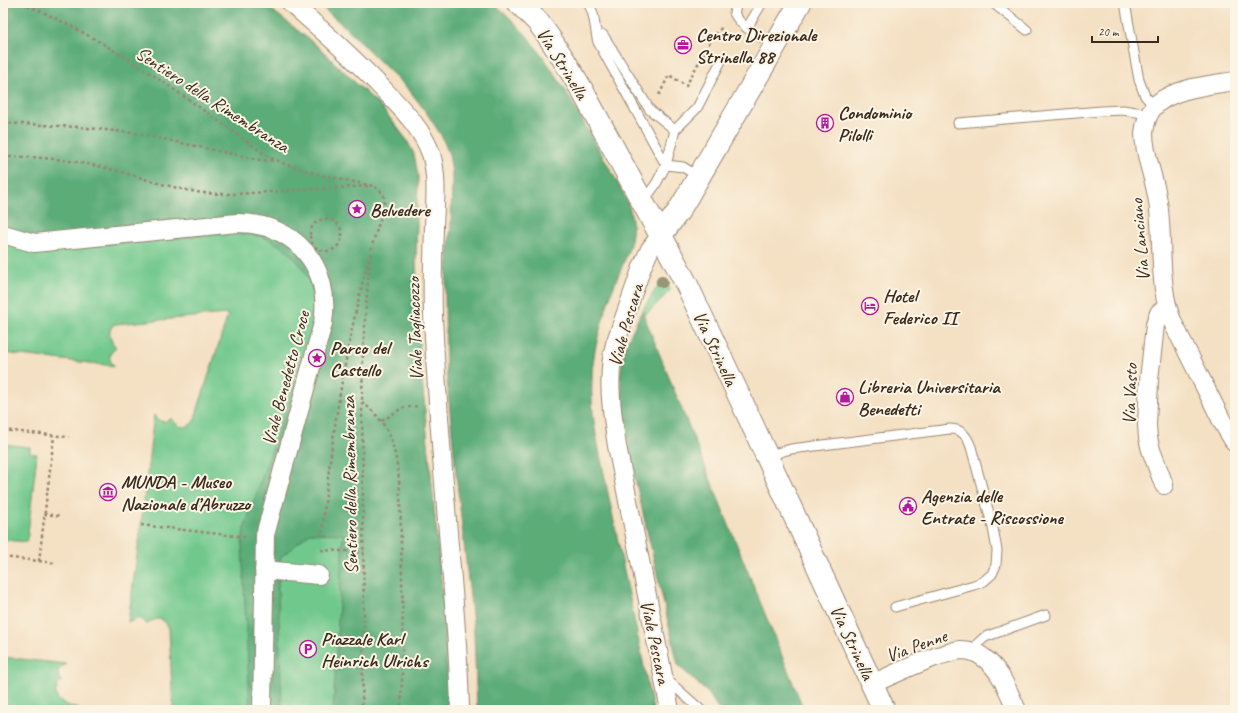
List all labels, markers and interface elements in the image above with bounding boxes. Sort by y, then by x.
scale bar [1092,18,1158,44]
street label: Via Strinella [531,23,594,105]
place label: Centro Direzionale Strinella 88 [696,23,818,69]
text: 20 m [1098,24,1120,40]
office icon: Centro Direzionale Strinella 88 [673,35,693,55]
street label: Sentiero della Rimembranza [131,41,295,159]
place label: Condominio Pilolli [838,101,913,147]
building icon: Condominio Pilolli [815,113,835,133]
street label: Via Lanciano [1124,196,1156,282]
place label: Belvedere [370,198,431,222]
place icon: Belvedere [347,199,367,219]
street label: Viale Tagliacozzo [401,275,429,381]
street label: Viale Pescara [603,279,650,369]
place label: Hotel Federico II [883,284,961,330]
hotel icon: Hotel Federico II [860,296,880,316]
street label: Viale Benedetto Croce [257,307,316,448]
street label: Via Strinella [687,307,743,391]
place label: Parco del Castello [330,336,393,382]
place icon: Parco del Castello [307,348,327,368]
street label: Via Vasto [1117,362,1143,425]
place label: Libreria Universitaria Benedetti [858,375,1001,421]
shop icon: Libreria Universitaria Benedetti [835,387,855,407]
street label: Sentiero della Rimembranza [336,394,364,574]
place label: MUNDA - Museo Nazionale d’Abruzzo [121,470,252,516]
museum icon: MUNDA - Museo Nazionale d’Abruzzo [98,482,118,502]
place label: Agenzia delle Entrate - Riscossione [921,484,1065,530]
public building icon: Agenzia delle Entrate - Riscossione [898,496,918,516]
street label: Viale Pescara [634,598,676,688]
street label: Via Strinella [824,601,880,685]
street label: Via Penne [883,623,952,668]
place label: Piazzale Karl Heinrich Ulrichs [321,627,430,673]
parking icon: Piazzale Karl Heinrich Ulrichs [298,639,318,659]

